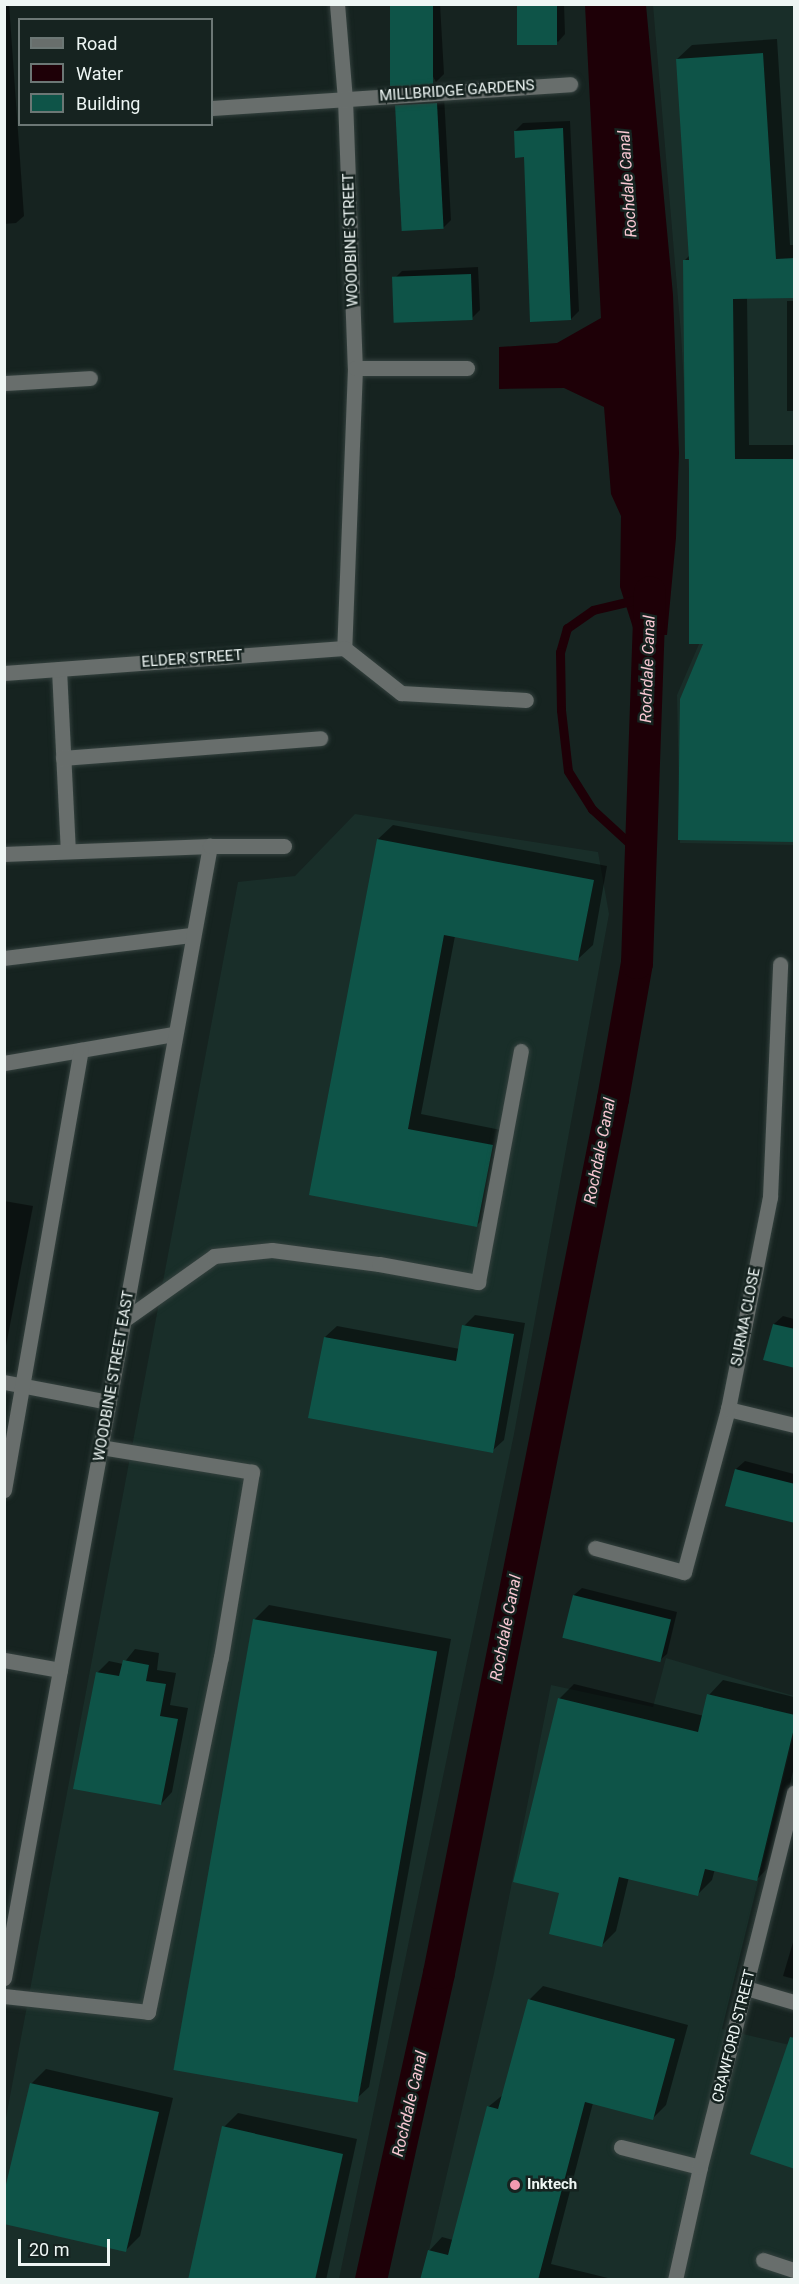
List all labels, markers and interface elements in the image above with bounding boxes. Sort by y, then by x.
legend [18,18,213,126]
text: Road [76,33,117,54]
text: Water [76,63,123,84]
street label: MILLBRIDGE GARDENS [379,77,535,105]
text: Building [76,93,140,114]
water label: Rochdale Canal [615,130,641,238]
street label: WOODBINE STREET [340,173,362,307]
water label: Rochdale Canal [637,615,659,723]
street label: ELDER STREET [141,646,243,672]
water label: Rochdale Canal [580,1096,620,1206]
street label: SURMA CLOSE [728,1266,764,1368]
street label: WOODBINE STREET EAST [90,1289,138,1463]
water label: Rochdale Canal [486,1573,526,1683]
street label: CRAWFORD STREET [709,1968,759,2104]
water label: Rochdale Canal [389,2049,431,2159]
place label: Inktech [527,2176,577,2194]
marker: Inktech [508,2178,522,2192]
scale bar [21,2227,112,2265]
text: 20 m [29,2239,69,2260]

